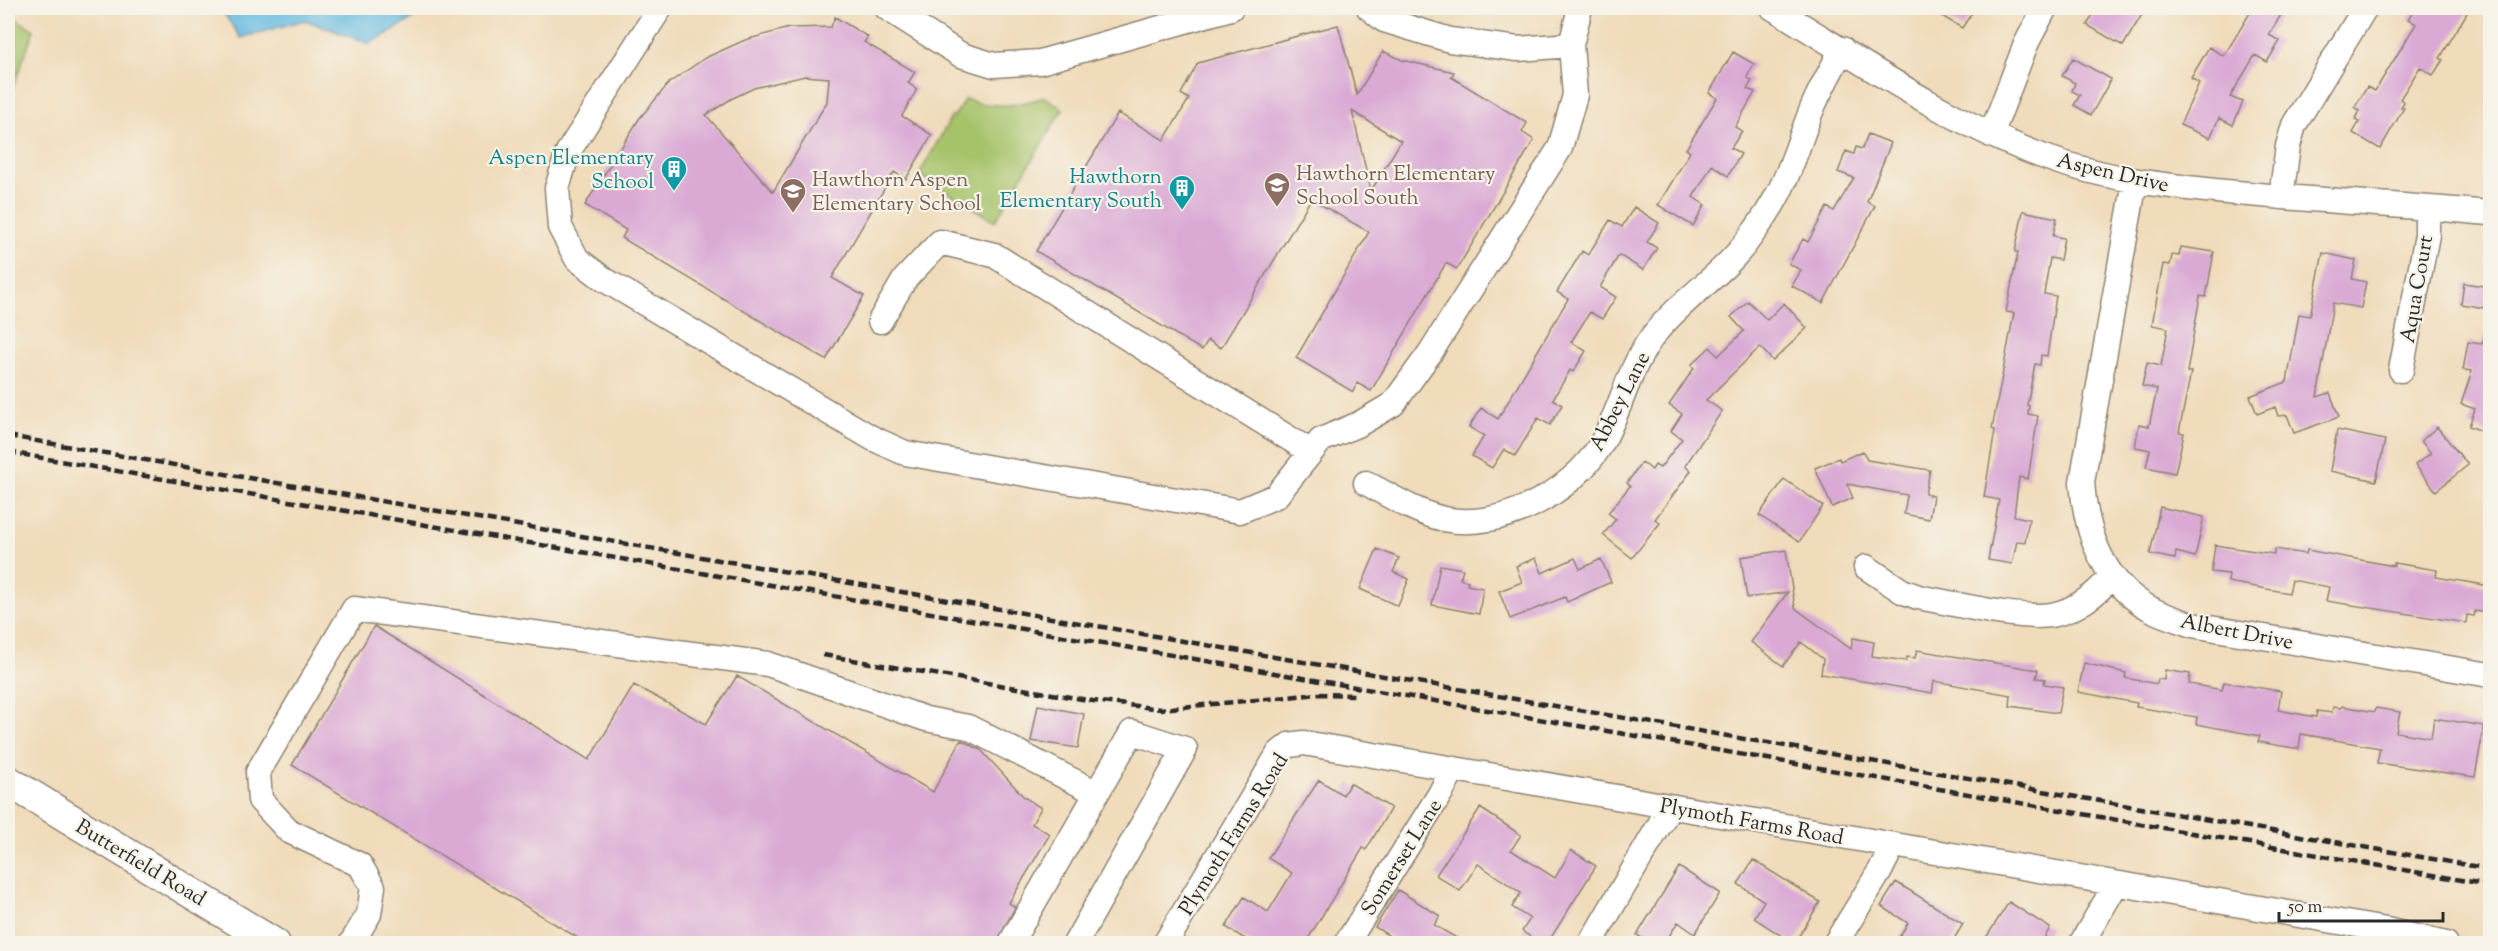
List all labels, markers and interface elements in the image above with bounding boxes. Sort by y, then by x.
place label: Aspen Elementary School [488,144,655,198]
street label: Aspen Drive [2054,146,2172,201]
building icon: Aspen Elementary School [659,154,689,192]
place label: Hawthorn Elementary School South [1296,160,1496,214]
place label: Hawthorn Elementary South [1000,163,1162,217]
place label: Hawthorn Aspen Elementary School [812,166,982,220]
school or university icon: Hawthorn Elementary School South [1262,170,1292,208]
building icon: Hawthorn Elementary South [1167,173,1197,211]
school or university icon: Hawthorn Aspen Elementary School [778,176,808,214]
street label: Aqua Court [2394,233,2442,346]
street label: Abbey Lane [1583,347,1659,457]
street label: Albert Drive [2178,607,2296,659]
street label: Plymoth Farms Road [1173,748,1297,922]
street label: Plymoth Farms Road [1657,792,1846,854]
street label: Somerset Lane [1355,794,1451,922]
street label: Butterfield Road [69,813,211,915]
scale bar [2279,885,2442,923]
text: 50 m [2287,895,2323,921]

